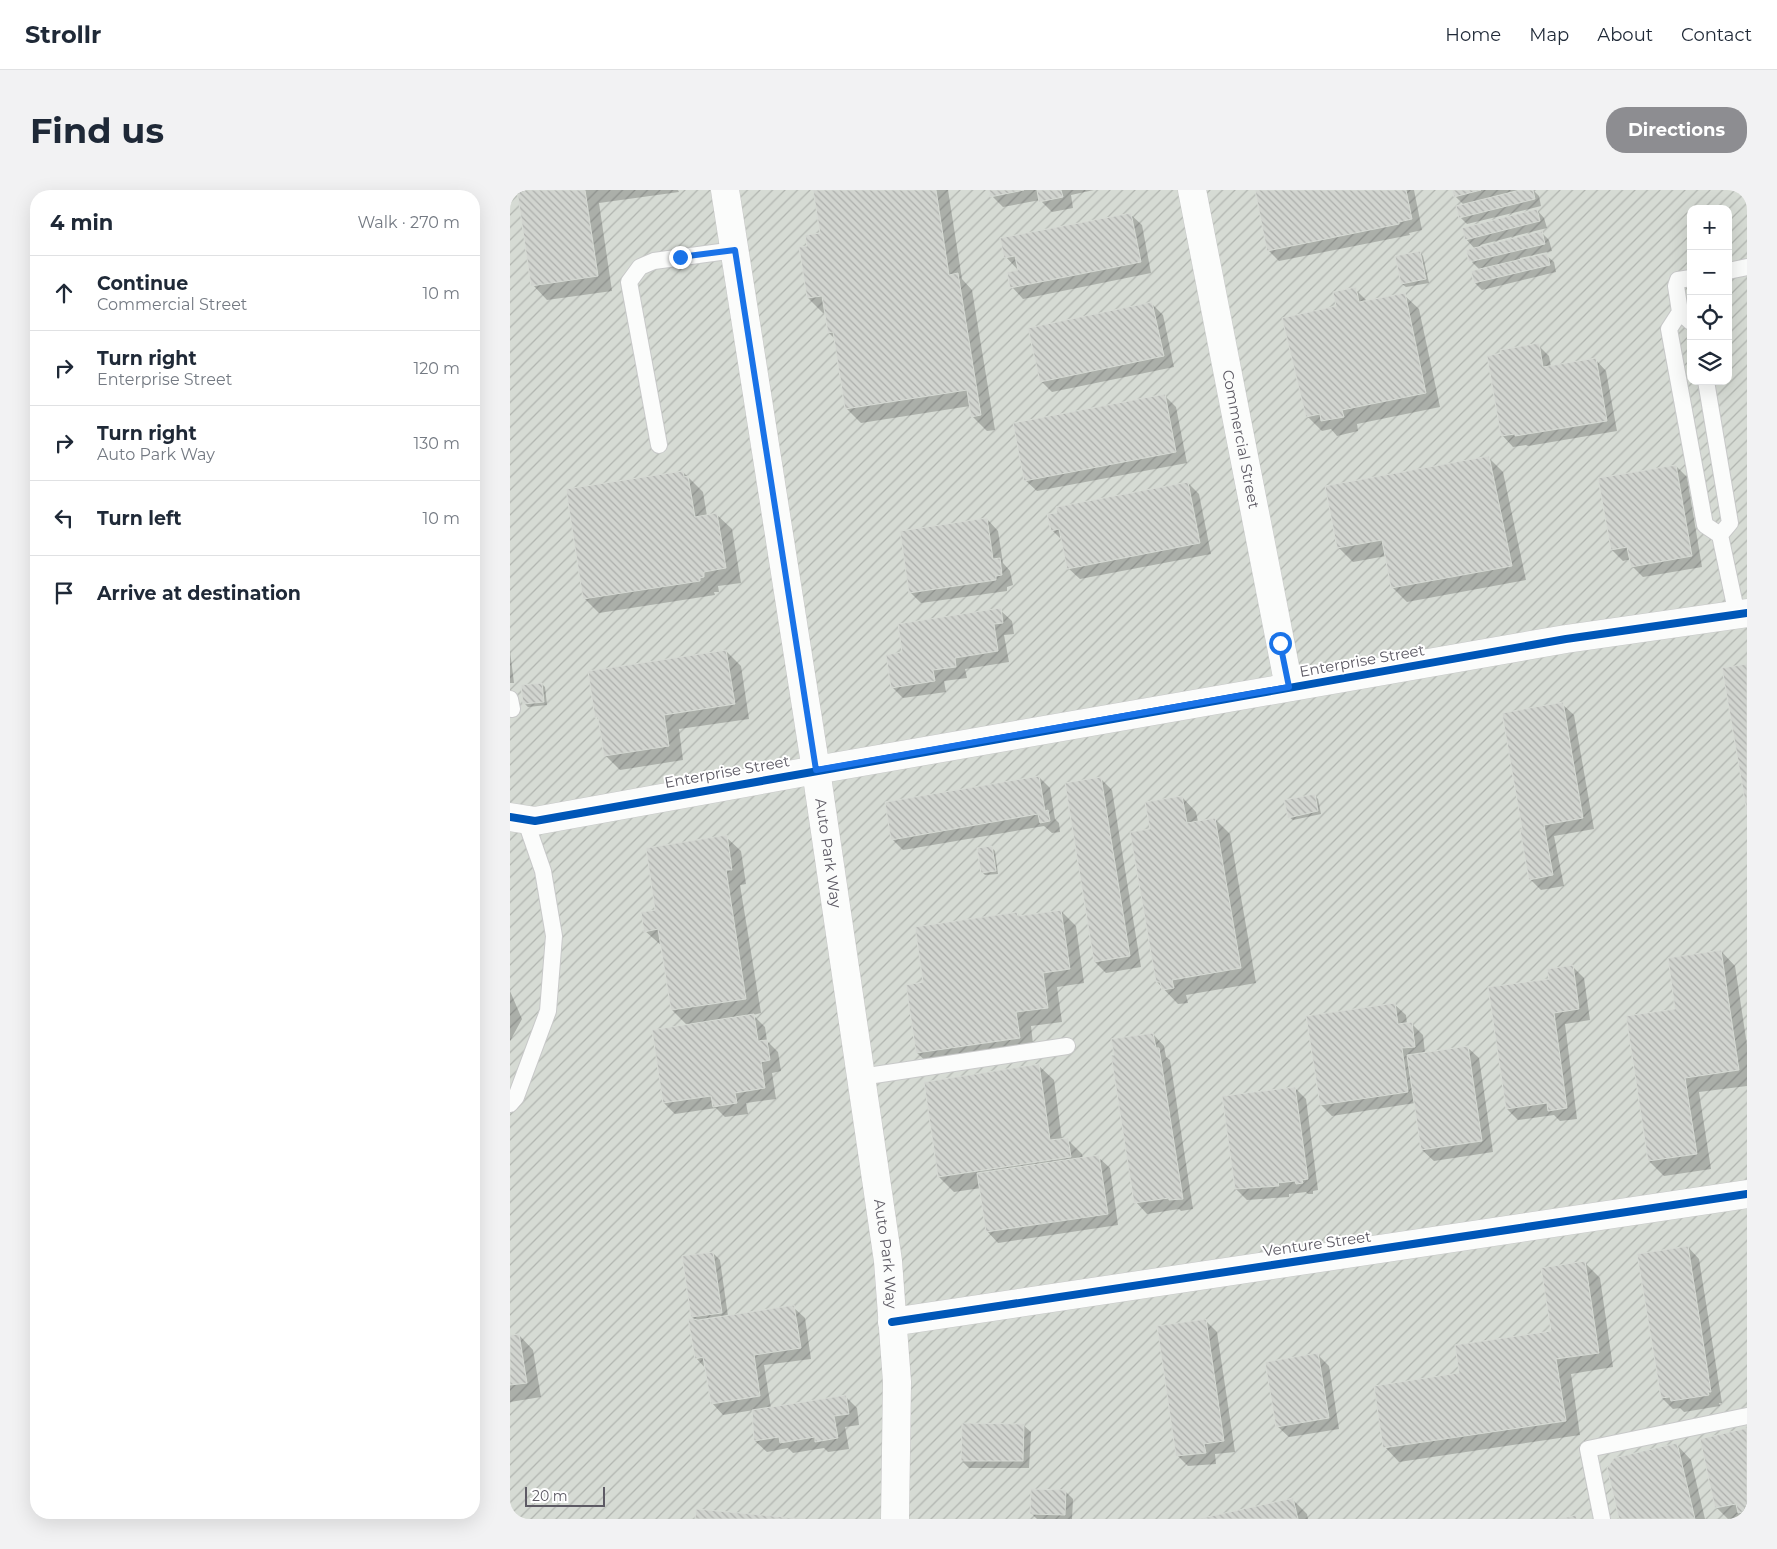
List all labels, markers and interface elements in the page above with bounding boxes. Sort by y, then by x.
text: Strollr [25,20,101,49]
text: Home [1445,24,1501,46]
text: Map [1529,24,1569,46]
text: About [1597,24,1653,46]
text: Contact [1681,24,1752,46]
button: Directions [1606,107,1747,153]
text: Find us [30,109,164,152]
map controls [1687,205,1732,385]
button: + [1687,205,1732,250]
text: 4 min [50,210,113,235]
text: Walk · 270 m [357,213,460,232]
route end [669,246,692,269]
button: − [1687,250,1732,295]
text: Continue [97,272,188,295]
icon: ahead [50,279,78,307]
text: 10 m [422,284,460,303]
text: Commercial Street [97,295,247,314]
button: locate [1687,295,1732,340]
button: layers [1687,340,1732,385]
text: Turn right [97,347,197,370]
icon: right [50,354,78,382]
text: 120 m [413,359,460,378]
street label: Commercial Street [1218,368,1264,510]
text: Enterprise Street [97,370,232,389]
text: Turn right [97,422,197,445]
icon: right [50,429,78,457]
text: 130 m [413,434,460,453]
text: Auto Park Way [97,445,215,464]
icon: left [50,504,78,532]
text: Turn left [97,507,182,530]
text: 10 m [422,509,460,528]
icon: arrive [50,579,78,607]
text: Arrive at destination [97,582,301,605]
route start [1269,632,1292,655]
street label: Enterprise Street [1298,640,1426,681]
street label: Enterprise Street [663,751,791,792]
street label: Auto Park Way [811,797,846,910]
street label: Auto Park Way [870,1198,902,1310]
street label: Venture Street [1262,1226,1372,1261]
scale bar [525,1484,605,1507]
text: 20 m [532,1487,568,1505]

